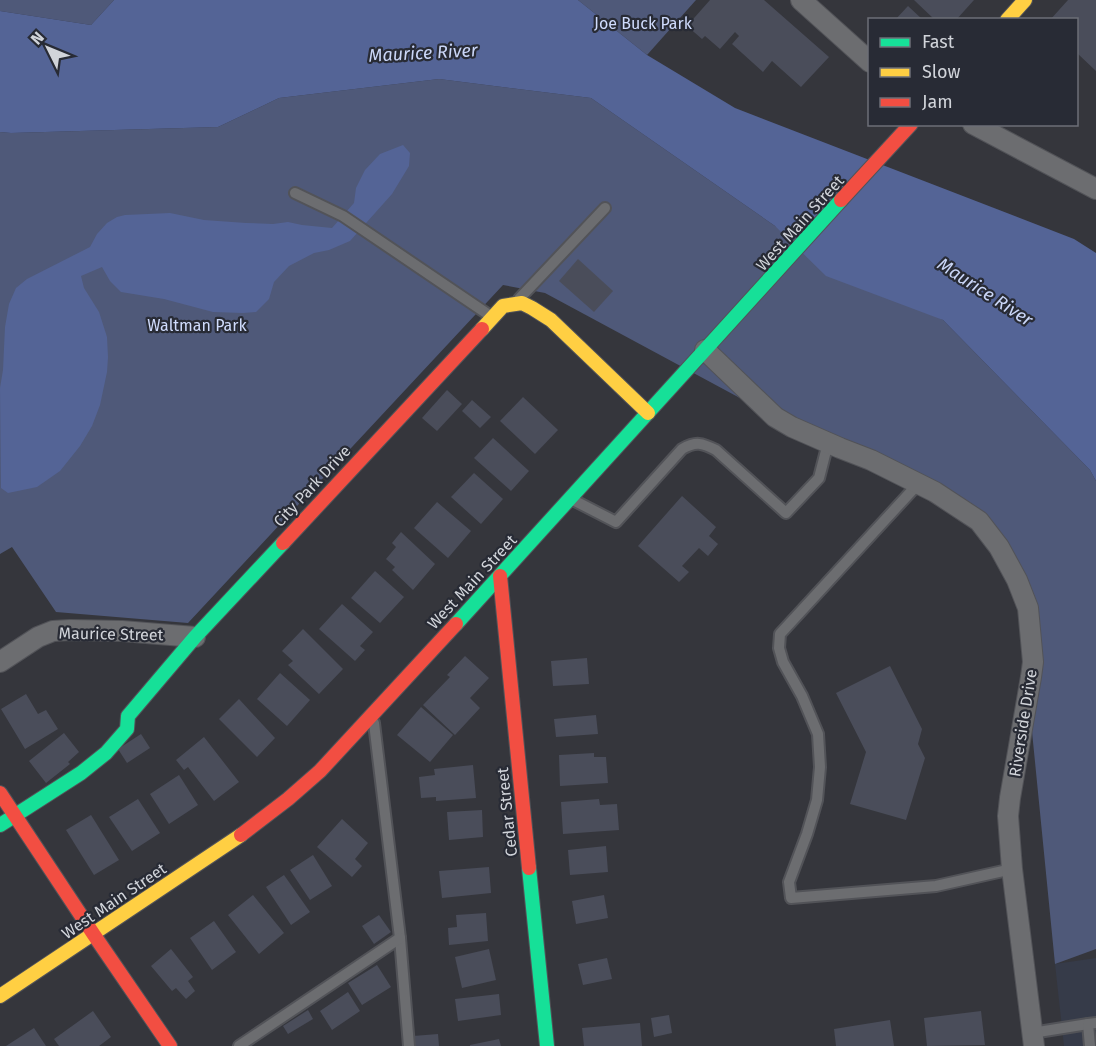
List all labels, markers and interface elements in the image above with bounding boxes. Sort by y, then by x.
park label: Joe Buck Park [594,14,693,33]
north arrow [18,18,78,78]
legend [868,18,1078,126]
text: N [27,28,48,48]
text: Fast [922,31,955,53]
water label: Maurice River [368,39,479,67]
text: Slow [922,61,961,83]
text: Jam [922,91,953,113]
street label: West Main Street [752,171,848,275]
water label: Maurice River [933,253,1038,332]
park label: Waltman Park [147,316,247,335]
street label: City Park Drive [269,441,355,531]
street label: West Main Street [423,531,521,633]
street label: Maurice Street [58,624,164,644]
street label: Riverside Drive [1005,668,1041,778]
street label: Cedar Street [493,766,521,857]
street label: West Main Street [58,859,170,943]

